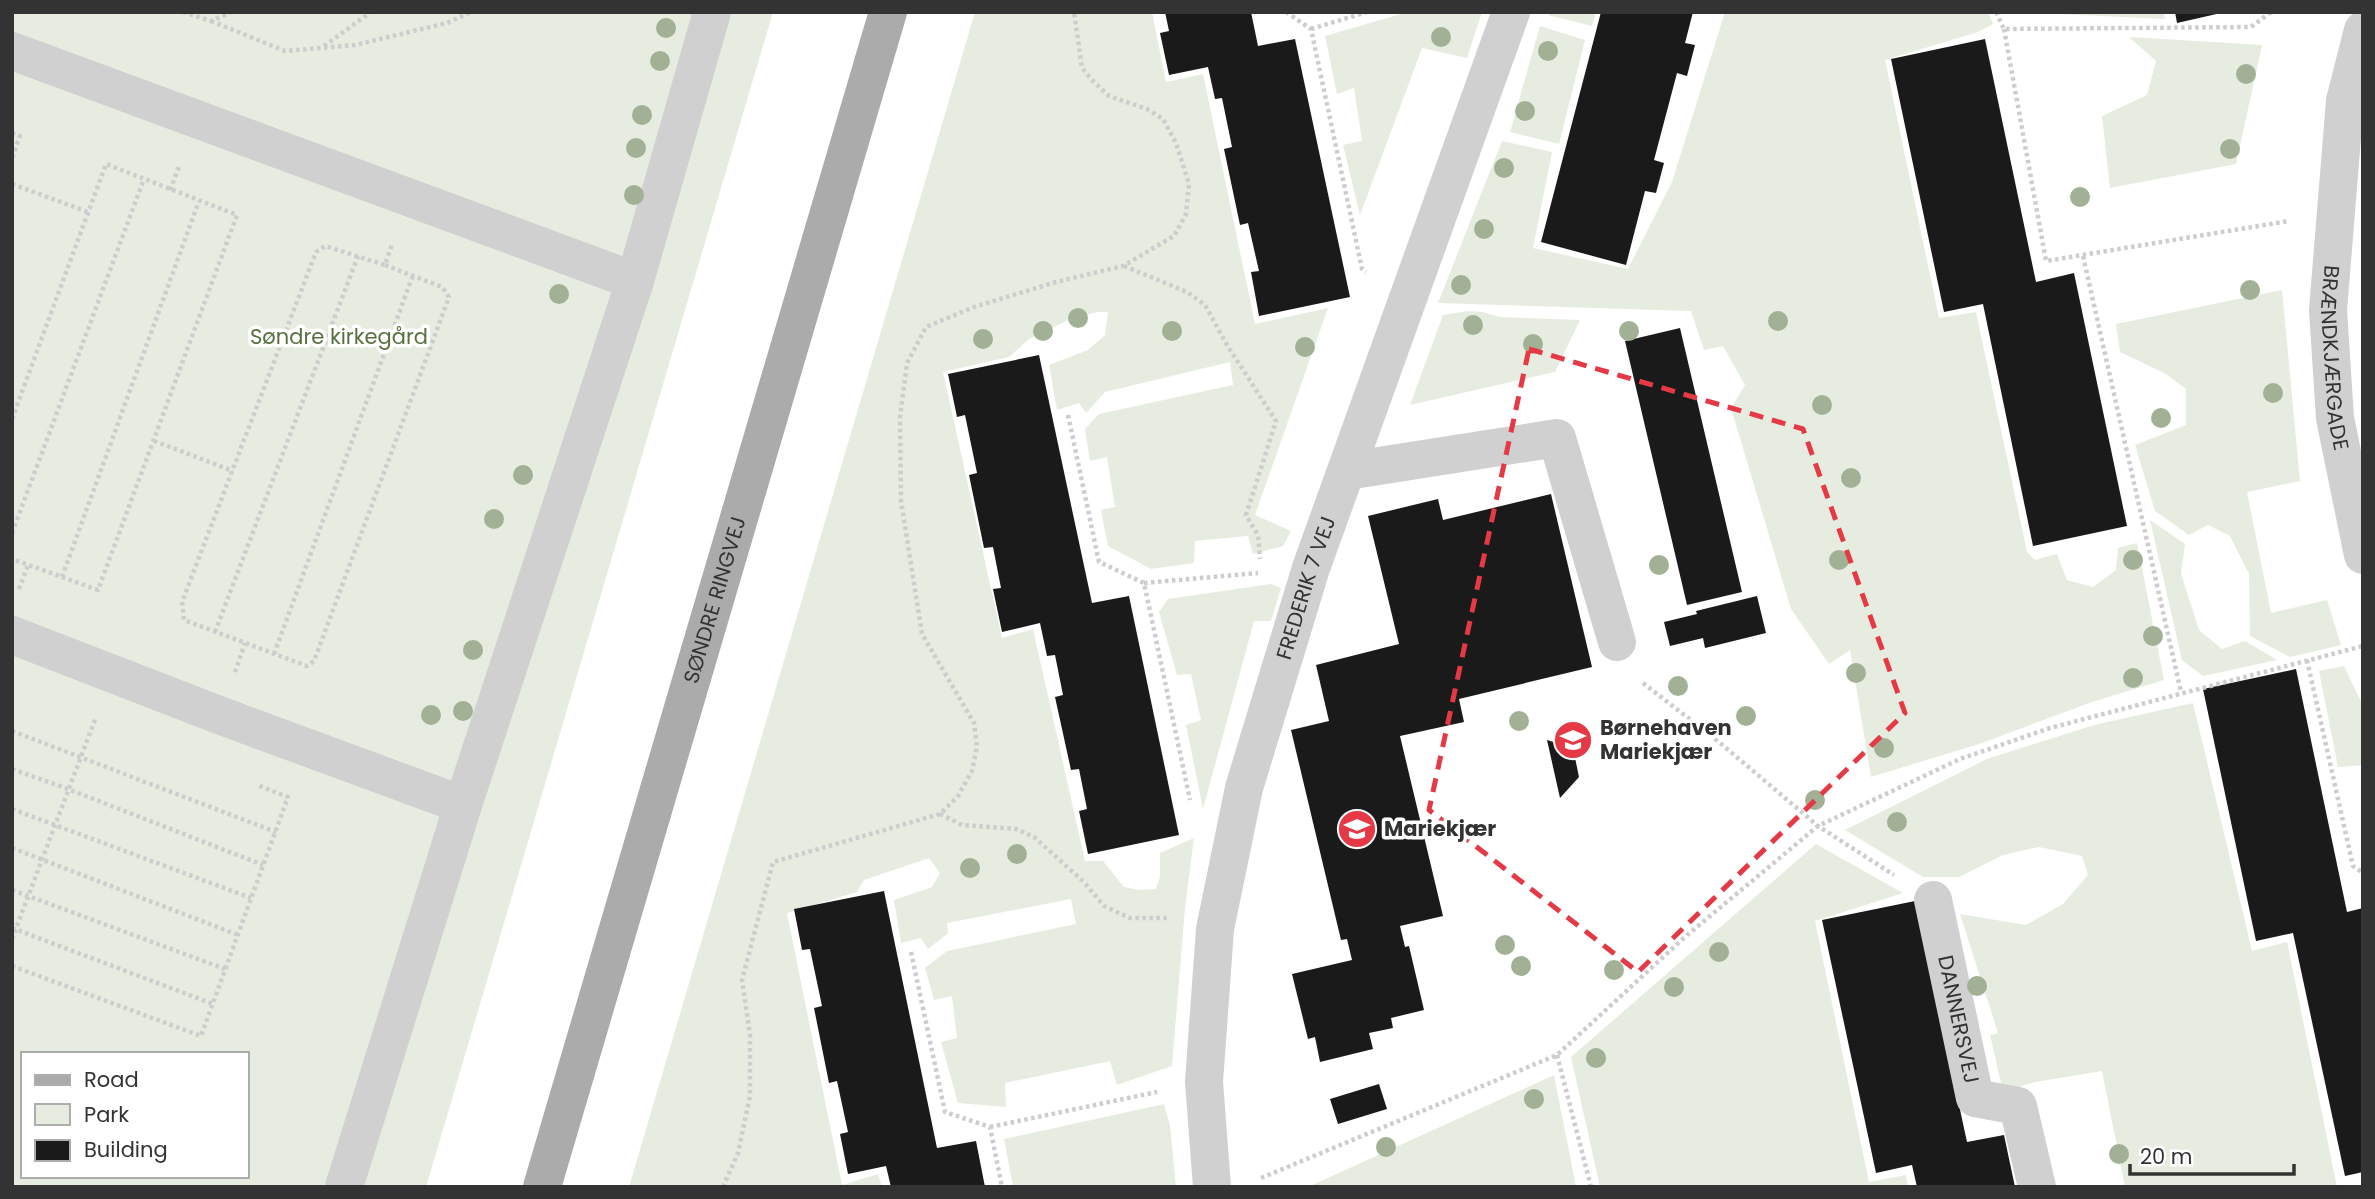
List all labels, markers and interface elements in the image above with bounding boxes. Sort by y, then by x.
street label: BRÆNDKJÆRGADE [2314,264,2356,453]
park label: Søndre kirkegård [250,322,428,351]
street label: FREDERIK 7 VEJ [1269,512,1342,663]
street label: SØNDRE RINGVEJ [676,513,753,687]
place label: Børnehaven Mariekjær [1600,713,1732,766]
school or university icon: Børnehaven Mariekjær [1552,719,1594,761]
school or university icon: Mariekjær [1336,808,1378,850]
place label: Mariekjær [1384,814,1496,843]
street label: DANNERSVEJ [1931,952,1987,1086]
legend [21,1052,248,1178]
text: Road [84,1065,139,1094]
text: Park [84,1100,129,1129]
scale bar [2130,1132,2294,1176]
text: Building [84,1135,168,1164]
text: 20 m [2140,1142,2193,1171]

